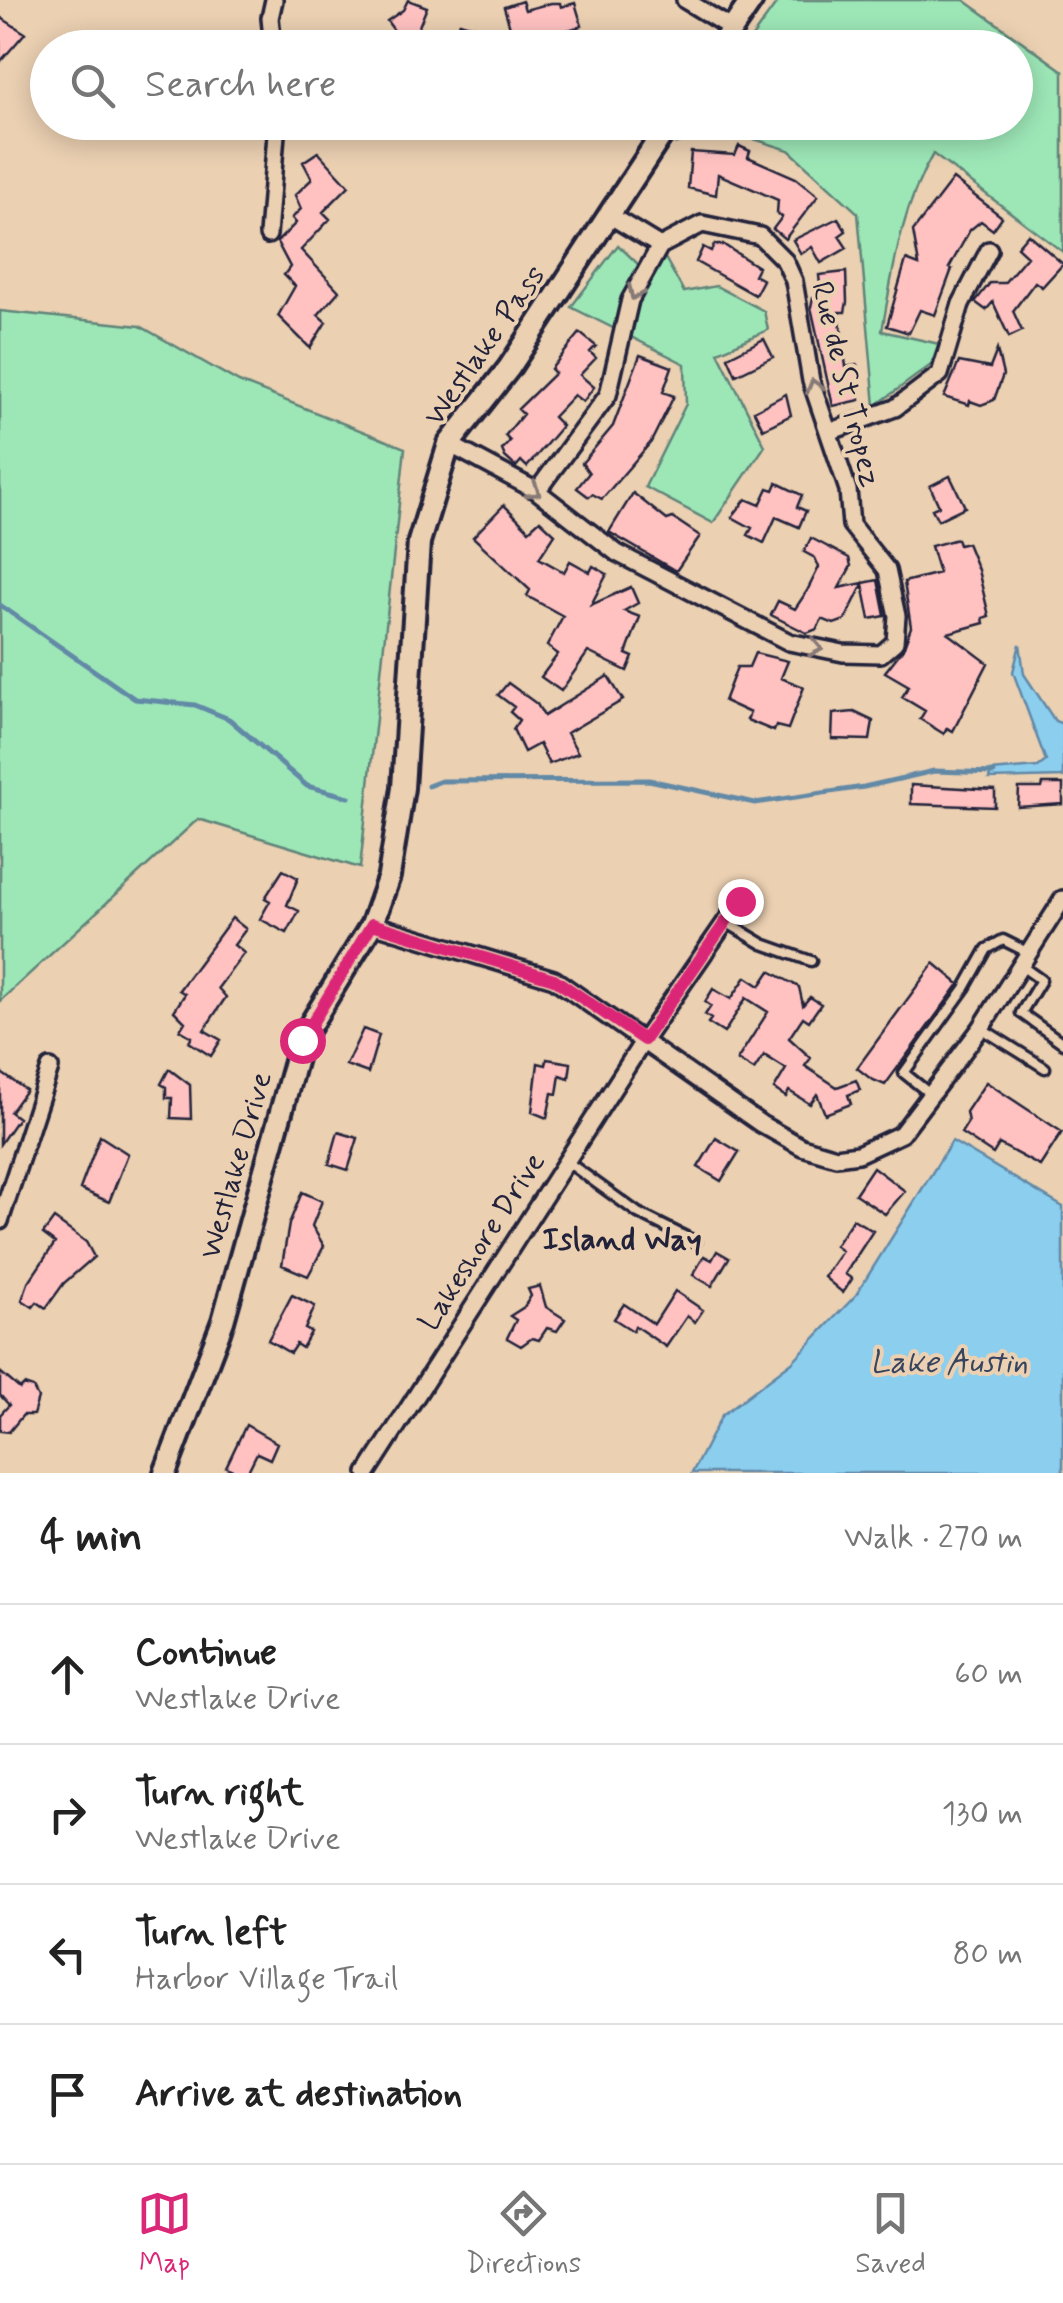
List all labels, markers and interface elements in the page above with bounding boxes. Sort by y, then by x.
search box [30,30,1033,140]
icon: search [65,58,120,113]
text: Search here [145,61,336,110]
street label: Westlake Pass [416,258,555,434]
street label: Rue de St Tropez [801,277,890,491]
one-way arrow [627,283,647,301]
one-way arrow [805,378,826,395]
one-way arrow [524,478,542,497]
one-way arrow [807,636,824,657]
route end [718,879,764,925]
route start [280,1018,326,1064]
street label: Westlake Drive [191,1067,282,1263]
street label: Lakeshore Drive [410,1145,554,1338]
district label: Island Way [542,1219,702,1261]
water label: Lake Austin [870,1342,1028,1384]
text: 4 min [40,1511,142,1566]
text: Walk · 270 m [844,1517,1023,1559]
text: Continue [135,1629,277,1678]
icon: ahead [40,1647,95,1702]
text: 60 m [954,1653,1023,1695]
text: Westlake Drive [135,1678,341,1720]
text: Turn right [135,1769,304,1818]
icon: right [40,1787,95,1842]
text: 130 m [942,1793,1023,1835]
text: Westlake Drive [135,1818,341,1860]
text: Turn left [135,1909,287,1958]
icon: left [40,1927,95,1982]
text: 80 m [953,1933,1023,1975]
text: Harbor Village Trail [135,1958,398,2000]
icon: arrive [40,2067,95,2122]
text: Arrive at destination [135,2070,462,2119]
tab: Map [137,2186,192,2283]
tab: Directions [466,2186,581,2283]
tab: Saved [855,2186,926,2283]

